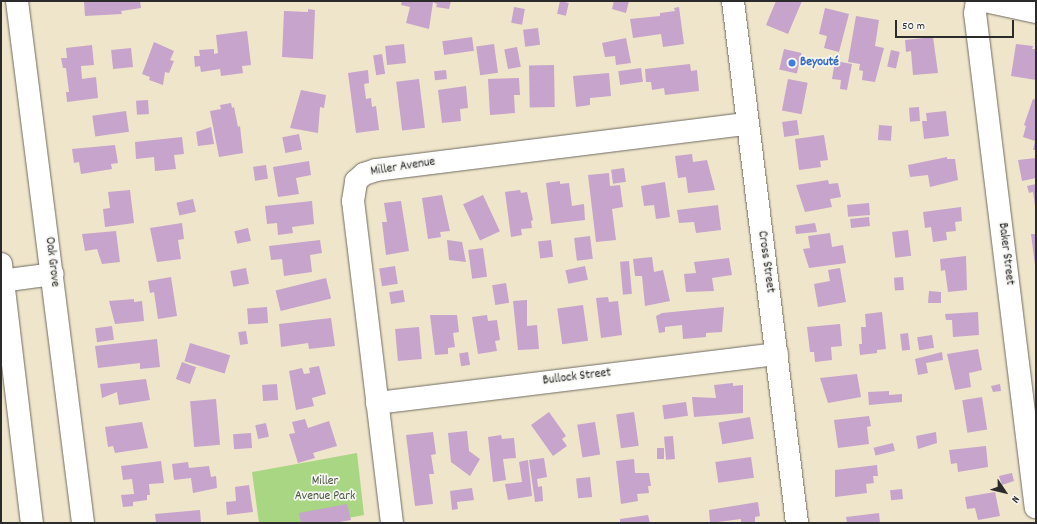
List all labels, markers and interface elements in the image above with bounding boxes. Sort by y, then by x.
scale bar [897,12,1016,38]
text: 50 m [902,18,925,35]
place label: Beyouté [800,55,839,71]
marker: Beyouté [787,58,797,68]
street label: Miller Avenue [370,155,436,181]
street label: Baker Street [993,222,1017,286]
street label: Cross Street [753,230,777,294]
street label: Oak Grove [40,236,62,288]
street label: Bullock Street [542,366,612,390]
north arrow [985,472,1025,512]
park label: Miller Avenue Park [295,475,355,506]
text: N [1007,492,1023,506]

